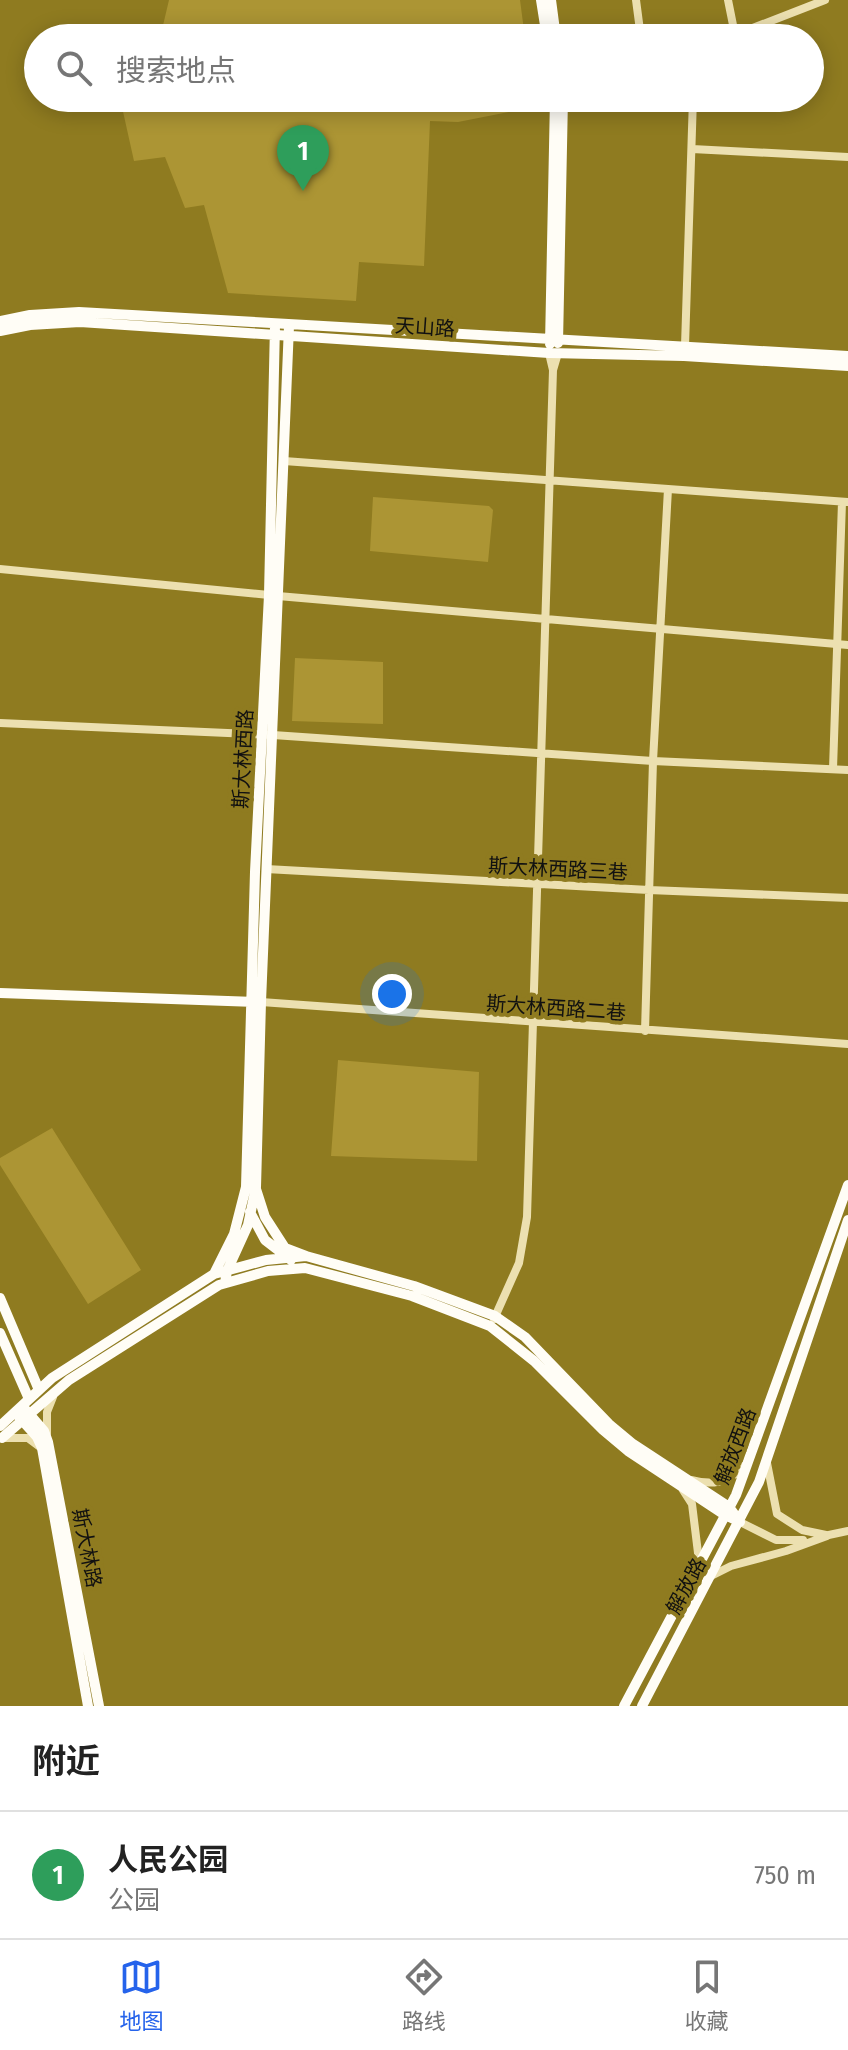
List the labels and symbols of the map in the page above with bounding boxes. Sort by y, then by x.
pin: 1 [277,125,329,191]
street label: 天山路 [394,313,456,341]
street label: 斯大林西路 [228,708,258,810]
street label: 斯大林西路三巷 [487,853,629,885]
your location [372,974,412,1014]
street label: 斯大林西路二巷 [485,991,627,1025]
street label: 解放西路 [709,1404,761,1488]
street label: 斯大林路 [68,1506,106,1590]
street label: 解放路 [661,1554,711,1618]

